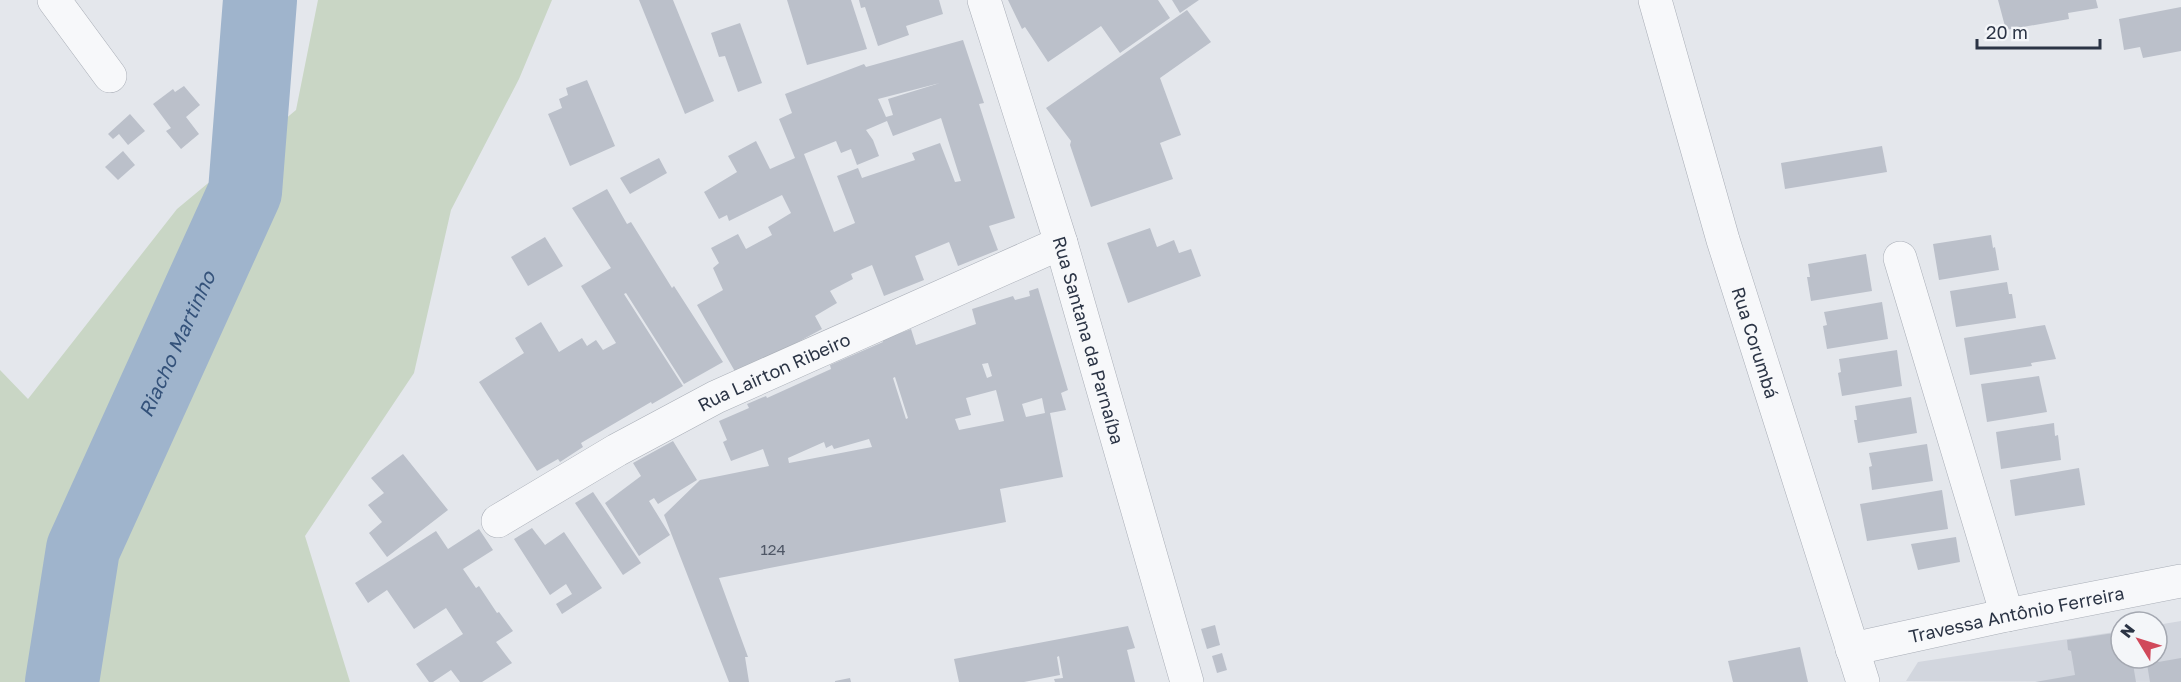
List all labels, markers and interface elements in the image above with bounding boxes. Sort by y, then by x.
scale bar [1977,12,2100,50]
text: 20 m [1986,21,2028,43]
street label: Rua Santana da Parnaíba [1049,233,1129,447]
water label: Riacho Martinho [133,266,220,420]
street label: Rua Corumbá [1728,284,1783,401]
street label: Rua Lairton Ribeiro [694,328,853,416]
house number: 124 [760,540,786,558]
street label: Travessa Antônio Ferreira [1907,581,2126,647]
north arrow [2109,610,2169,670]
text: N [2116,620,2139,642]

